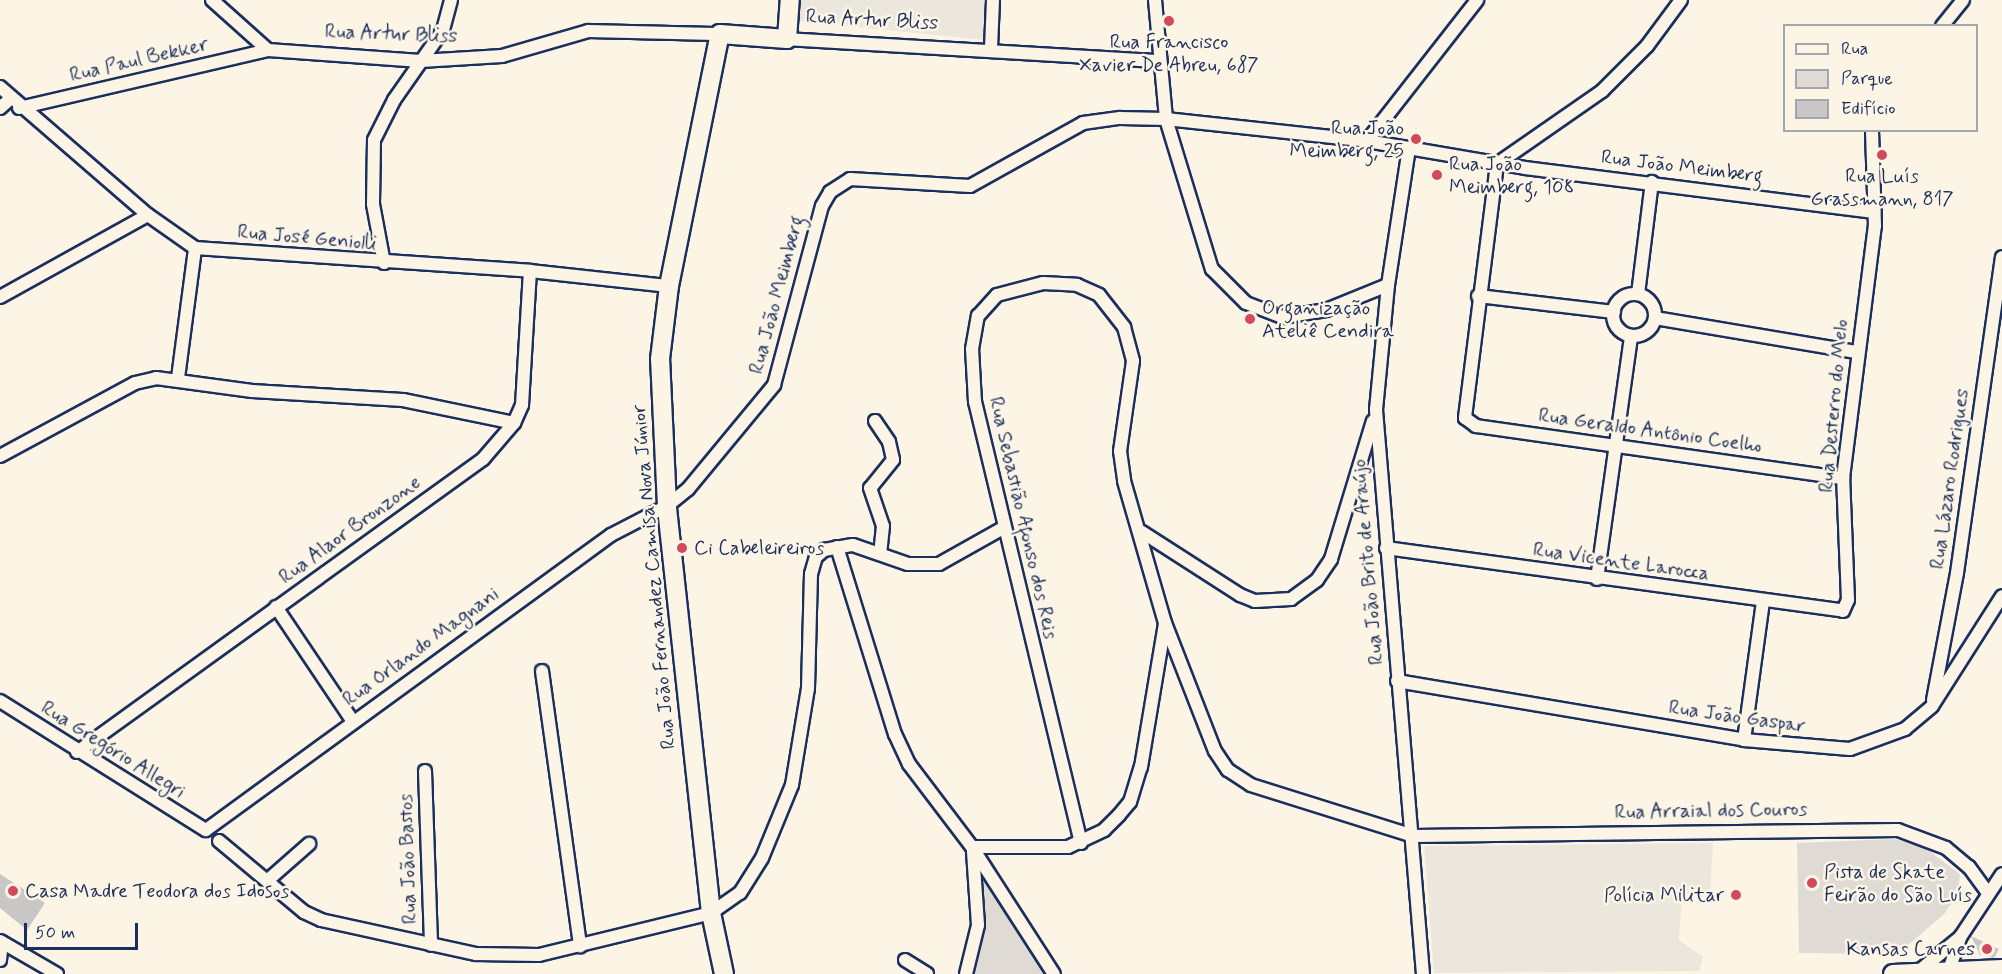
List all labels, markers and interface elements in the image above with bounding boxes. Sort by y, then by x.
street label: Rua Artur Bliss [805,5,939,35]
marker: Rua Francisco Xavier De Abreu, 687 [1162,14,1176,28]
street label: Rua Artur Bliss [324,20,458,48]
legend [1783,24,1978,132]
place label: Rua Francisco Xavier De Abreu, 687 [1078,30,1260,77]
street label: Rua Paul Bekker [70,33,208,87]
text: Rua [1841,37,1868,61]
text: Parque [1841,67,1893,91]
text: Edifício [1841,97,1896,121]
place label: Rua João Meimberg, 25 [1289,116,1404,163]
marker: Rua João Meimberg, 25 [1409,132,1423,146]
street label: Rua João Meimberg [1599,145,1765,189]
marker: Rua Luís Grassmann, 817 [1875,148,1889,162]
place label: Rua João Meimberg, 108 [1449,152,1574,199]
place label: Rua Luís Grassmann, 817 [1810,164,1954,211]
marker: Rua João Meimberg, 108 [1430,168,1444,182]
street label: Rua João Meimberg [744,213,810,377]
street label: Rua José Geniolli [236,220,378,256]
place label: Organização Ateliê Cendira [1262,296,1394,343]
marker: Organização Ateliê Cendira [1243,312,1257,326]
street label: Rua Desterro do Melo [1814,318,1854,494]
street label: Rua Lázaro Rodrigues [1925,387,1975,571]
street label: Rua Sebastião Afonso dos Reis [983,394,1063,642]
street label: Rua João Fernandez Camisa Nova Júnior [627,403,681,751]
street label: Rua Geraldo Antônio Coelho [1537,404,1763,458]
street label: Rua João Brito de Araújo [1347,458,1389,666]
street label: Rua Alaor Bronzone [275,471,425,589]
place label: Ci Cabeleireiros [694,536,827,560]
street label: Rua Vicente Larocca [1532,538,1710,586]
marker: Ci Cabeleireiros [675,541,689,555]
street label: Rua Orlando Magnani [338,582,504,712]
street label: Rua Gregório Allegri [36,696,190,804]
street label: Rua João Gaspar [1668,696,1806,738]
street label: Rua João Bastos [394,793,422,925]
street label: Rua Arraial dos Couros [1617,797,1805,825]
place label: Pista de Skate Feirão do São Luís [1824,860,1974,907]
marker: Pista de Skate Feirão do São Luís [1805,876,1819,890]
place label: Casa Madre Teodora dos Idosos [25,879,288,903]
place label: Polícia Militar [1604,883,1724,907]
marker: Casa Madre Teodora dos Idosos [6,884,20,898]
marker: Polícia Militar [1729,888,1743,902]
scale bar [27,911,141,949]
text: 50 m [35,921,75,945]
place label: Kansas Carnes [1842,937,1975,961]
marker: Kansas Carnes [1980,942,1994,956]

